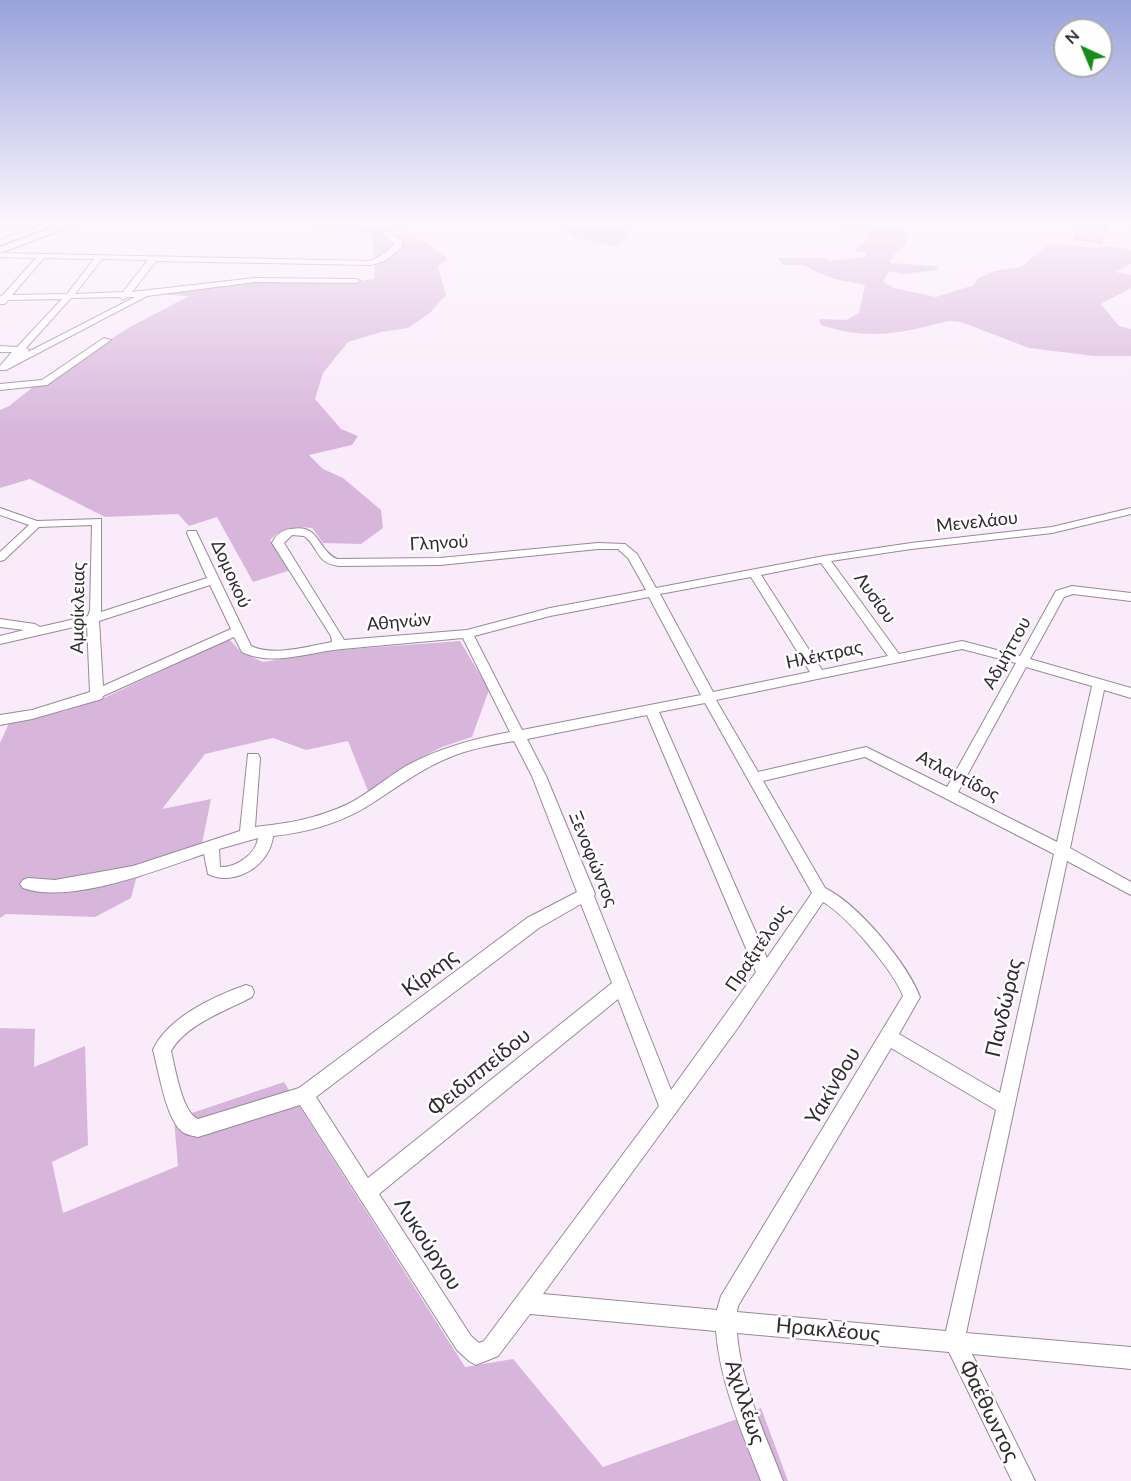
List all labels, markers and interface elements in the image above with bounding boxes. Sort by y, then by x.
north arrow [1053,18,1113,78]
text: N [1060,25,1083,47]
street label: Μενελάου [935,507,1019,537]
street label: Γληνού [409,531,469,555]
street label: Δομοκού [207,537,255,611]
street label: Αμφίκλειας [66,562,90,654]
street label: Λυσίου [849,568,901,628]
street label: Αθηνών [366,608,432,636]
street label: Αδμήττου [978,613,1036,693]
street label: Ηλέκτρας [784,636,864,674]
street label: Ατλαντίδος [913,746,1003,806]
street label: Ξενοφώντος [564,808,622,910]
street label: Πραξιτέλους [721,900,795,996]
street label: Κίρκης [397,944,463,1002]
street label: Πανδώρας [980,956,1028,1060]
street label: Φειδιππείδου [422,1023,536,1121]
street label: Υακίνθου [800,1043,866,1129]
street label: Λυκούργου [389,1193,467,1295]
street label: Ηρακλέους [775,1313,881,1347]
street label: Φαέθωντος [954,1356,1024,1466]
street label: Αχιλλέως [720,1357,770,1447]

